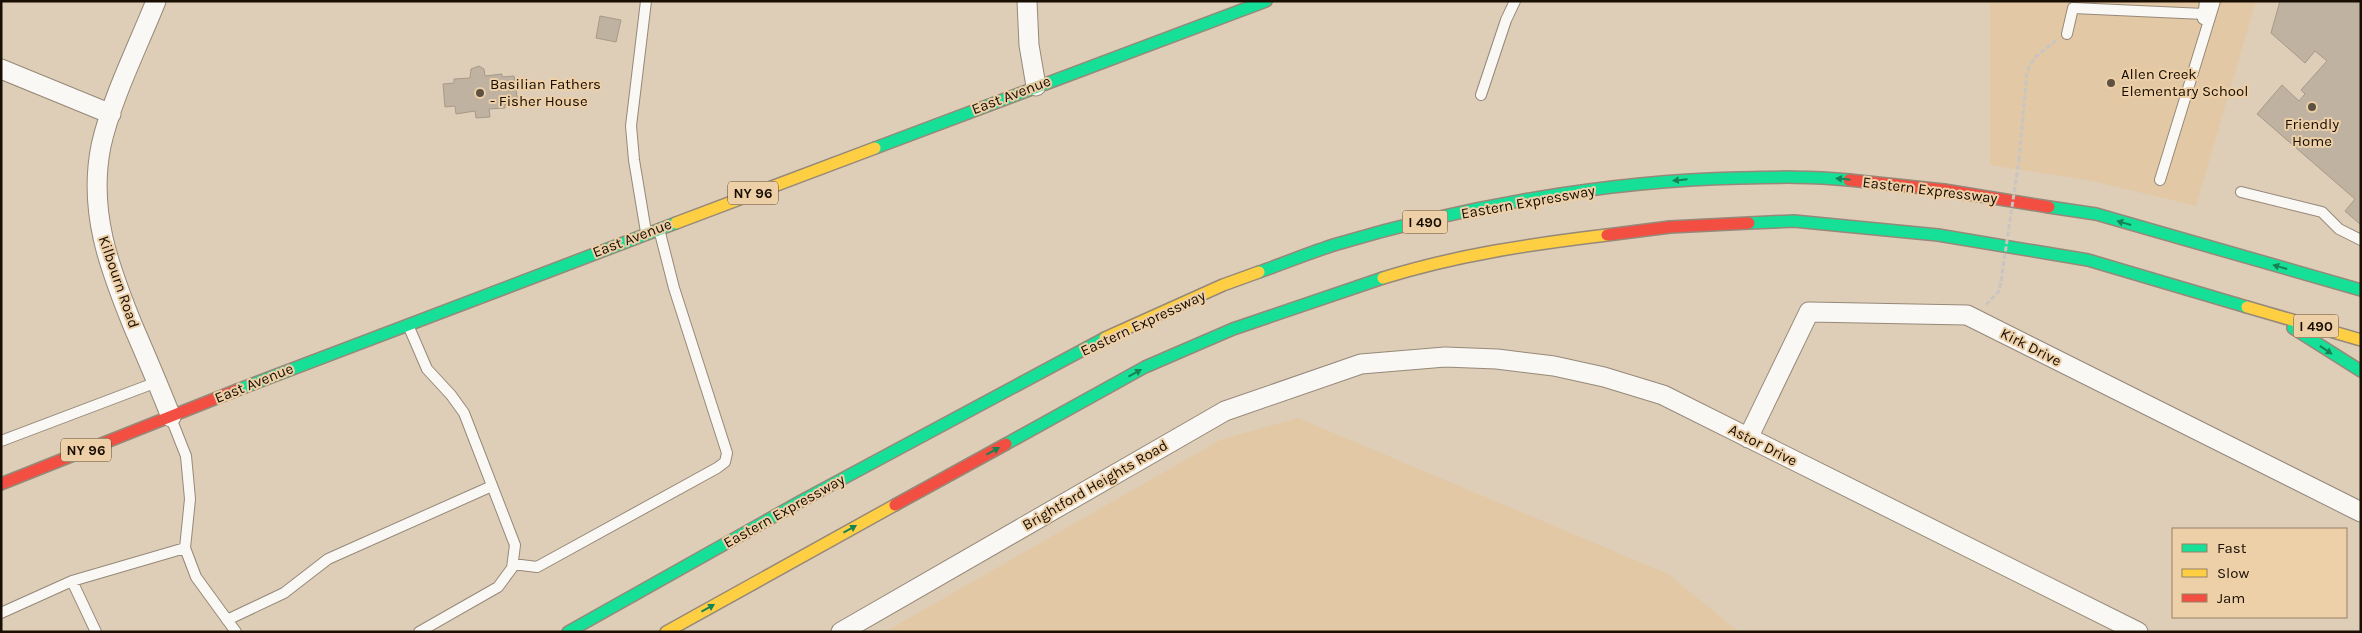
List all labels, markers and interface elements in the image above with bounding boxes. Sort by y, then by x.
place label: Allen Creek Elementary School [2121,65,2248,100]
street label: East Avenue [969,72,1053,118]
place label: Basilian Fathers - Fisher House [490,75,601,110]
marker: Allen Creek Elementary School [2105,77,2117,89]
marker: Basilian Fathers - Fisher House [474,87,486,99]
marker: Friendly Home [2306,101,2318,113]
place label: Friendly Home [2285,115,2339,150]
street label: Eastern Expressway [1861,173,1999,207]
one-way arrow [1834,175,1850,183]
one-way arrow [1672,176,1688,184]
street label: Eastern Expressway [1460,181,1596,223]
road number: NY 96 [728,182,778,204]
road number: I 490 [1402,210,1448,233]
street label: East Avenue [590,215,674,261]
one-way arrow [2116,218,2131,226]
street label: Kilbourn Road [95,233,143,331]
one-way arrow [2273,263,2288,271]
street label: Eastern Expressway [1078,286,1208,360]
road number: I 490 [2294,314,2338,338]
street label: Kirk Drive [1997,324,2065,370]
one-way arrow [2319,345,2333,355]
street label: East Avenue [212,359,296,407]
one-way arrow [1129,368,1142,377]
street label: Astor Drive [1726,420,1800,470]
street label: Brightford Heights Road [1019,436,1171,534]
road number: NY 96 [61,438,111,462]
one-way arrow [985,447,1000,455]
street label: Eastern Expressway [720,470,848,552]
one-way arrow [843,525,858,533]
legend [2172,528,2347,618]
text: Fast [2217,539,2247,557]
text: Slow [2217,564,2249,582]
text: Jam [2217,589,2245,607]
one-way arrow [701,604,716,612]

